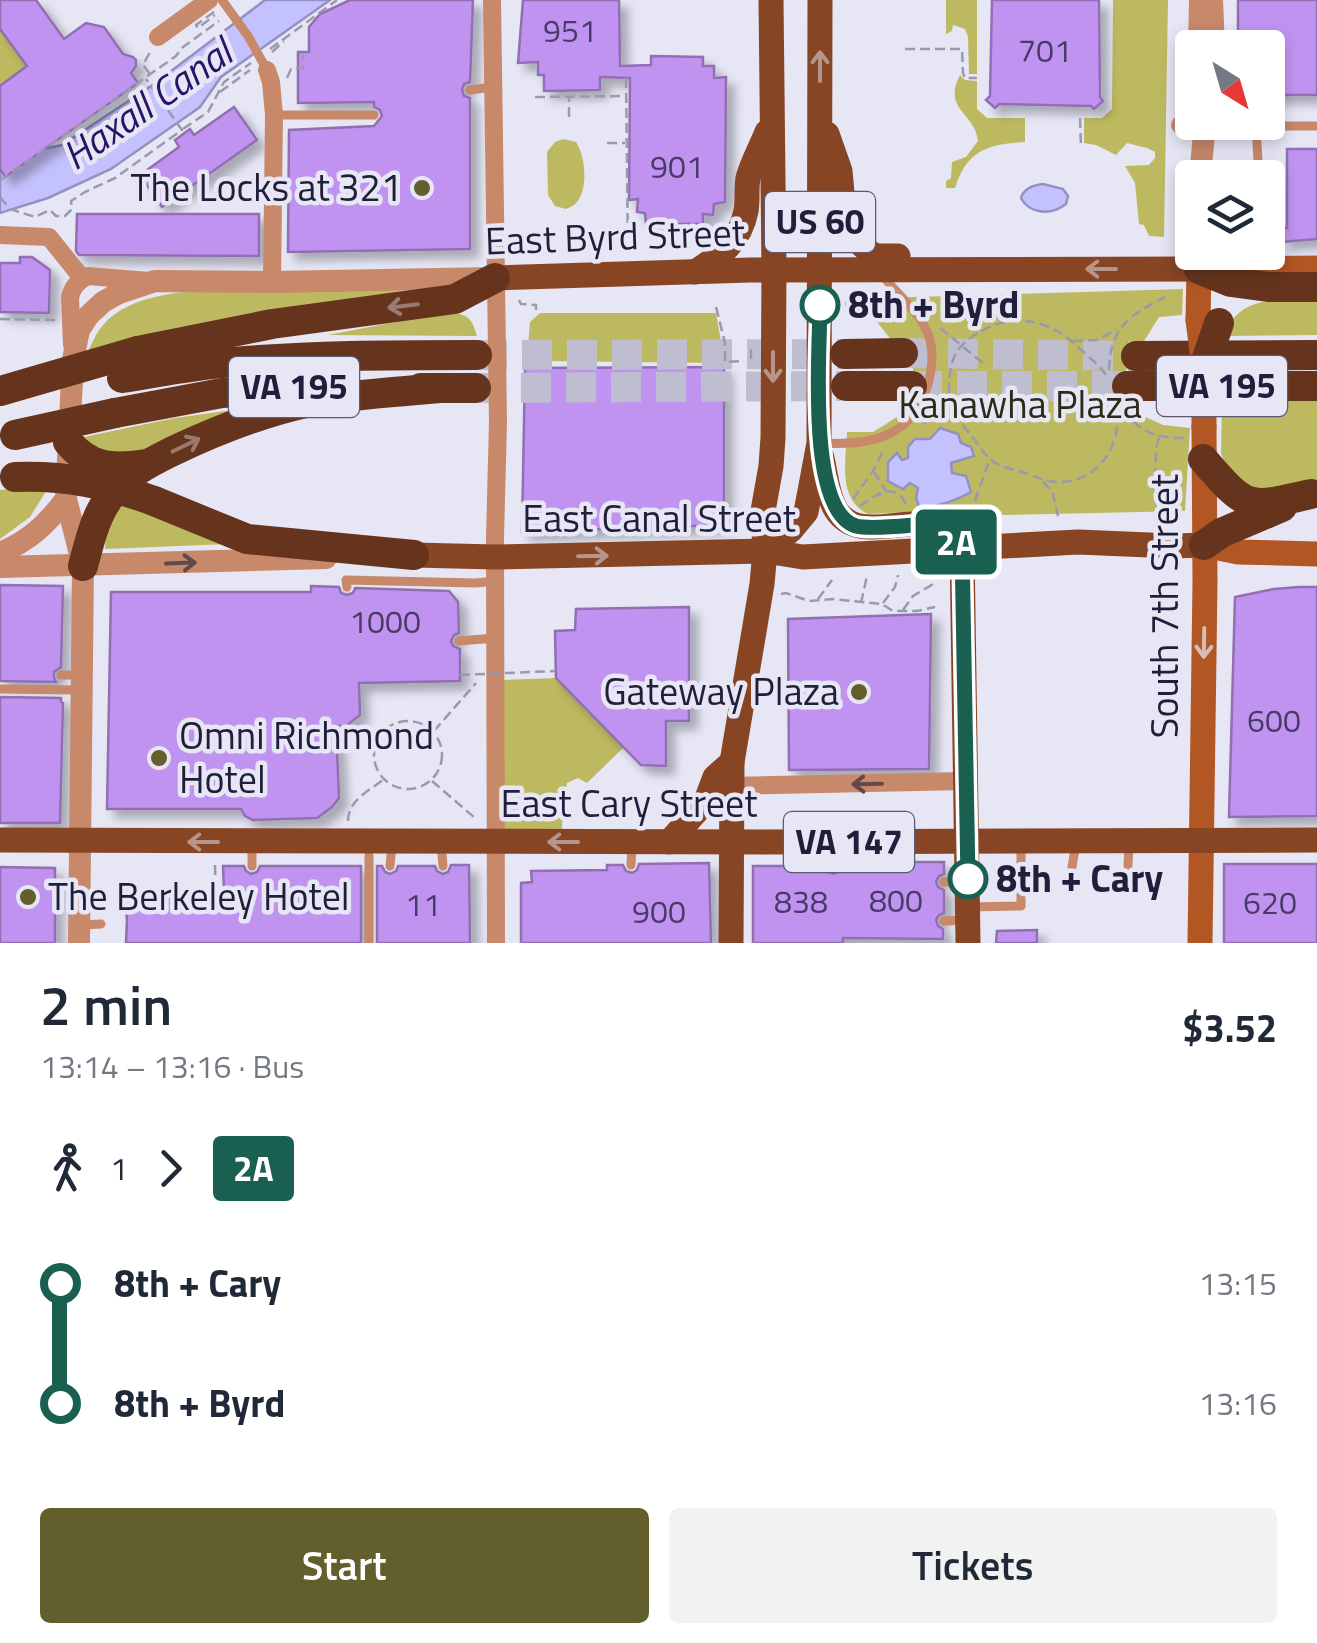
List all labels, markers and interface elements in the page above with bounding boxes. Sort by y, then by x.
house number: 951 [543,6,597,54]
water label: Haxall Canal [49,20,248,185]
house number: 701 [1018,26,1072,74]
north arrow [1175,30,1285,140]
map controls [1175,30,1285,270]
one-way arrow [810,50,830,82]
house number: 901 [650,142,704,190]
place label: The Locks at 321 [131,158,402,216]
button: layers [1175,160,1285,270]
marker: The Locks at 321 [411,177,433,199]
road number: US 60 [765,192,875,252]
street label: East Byrd Street [484,202,746,270]
one-way arrow [1086,260,1118,278]
place label: 8th + Byrd [848,275,1019,333]
marker: 8th + Byrd [801,286,839,324]
one-way arrow [387,297,420,316]
one-way arrow [764,350,782,383]
road number: VA 195 [1157,356,1287,416]
road number: VA 195 [229,357,359,417]
park label: Kanawha Plaza [898,375,1142,433]
one-way arrow [170,435,200,454]
street label: South 7th Street [1135,474,1193,738]
street label: East Canal Street [522,489,796,547]
line badge: 2A [911,510,1001,574]
text: 2A [936,515,976,569]
one-way arrow [576,546,608,565]
one-way arrow [164,553,196,572]
house number: 1000 [349,597,421,645]
one-way arrow [1194,626,1213,658]
place label: Gateway Plaza [603,662,839,720]
marker: Gateway Plaza [848,681,870,703]
house number: 600 [1247,696,1301,744]
place label: Omni Richmond Hotel [179,706,434,808]
marker: Omni Richmond Hotel [148,747,170,769]
street label: East Cary Street [501,774,757,832]
one-way arrow [852,774,884,794]
road number: VA 147 [784,812,914,872]
one-way arrow [187,832,220,852]
one-way arrow [547,832,580,852]
place label: 8th + Cary [996,849,1163,907]
marker: 8th + Cary [949,860,987,898]
place label: The Berkeley Hotel [48,867,350,925]
house number: 800 [869,876,923,924]
house number: 838 [774,877,828,925]
house number: 620 [1243,878,1297,926]
house number: 11 [405,880,441,928]
marker: The Berkeley Hotel [17,886,39,908]
house number: 900 [632,887,686,935]
text: 2 min [40,963,172,1046]
text: $3.52 [1182,999,1277,1057]
text: 13:14 – 13:16 · Bus [40,1042,304,1090]
icon: walk [40,1141,95,1196]
icon: forward [143,1141,198,1196]
text: 2A [233,1141,274,1195]
text: 1 [110,1144,128,1192]
text: 8th + Cary [114,1254,281,1312]
text: 13:15 [1198,1259,1277,1307]
text: 8th + Byrd [114,1374,285,1432]
text: 13:16 [1198,1379,1277,1427]
button: Start [40,1508,649,1623]
button: Tickets [669,1508,1277,1623]

